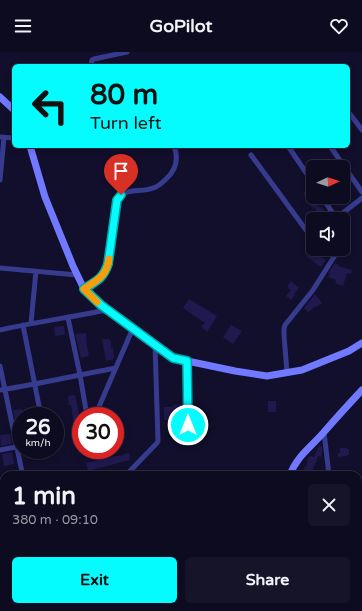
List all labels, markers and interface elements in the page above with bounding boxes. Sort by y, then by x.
icon: menu [12,15,34,37]
text: GoPilot [150,15,212,37]
icon: heart [328,15,350,37]
text: 80 m [90,78,158,112]
icon: left [24,80,76,132]
text: Turn left [90,112,162,134]
pin [104,154,138,195]
icon: arrive [110,160,132,182]
north arrow [306,160,350,204]
map controls [306,160,350,256]
button: sound [306,212,350,256]
position arrow [167,404,209,446]
speed limit sign: 30 [72,407,124,459]
text: 26 [25,416,51,440]
text: km/h [25,437,51,449]
text: 1 min [12,482,76,511]
button: close [308,484,350,526]
text: 380 m · 09:10 [12,512,98,528]
button: Exit [12,557,177,603]
button: Share [185,557,350,603]

